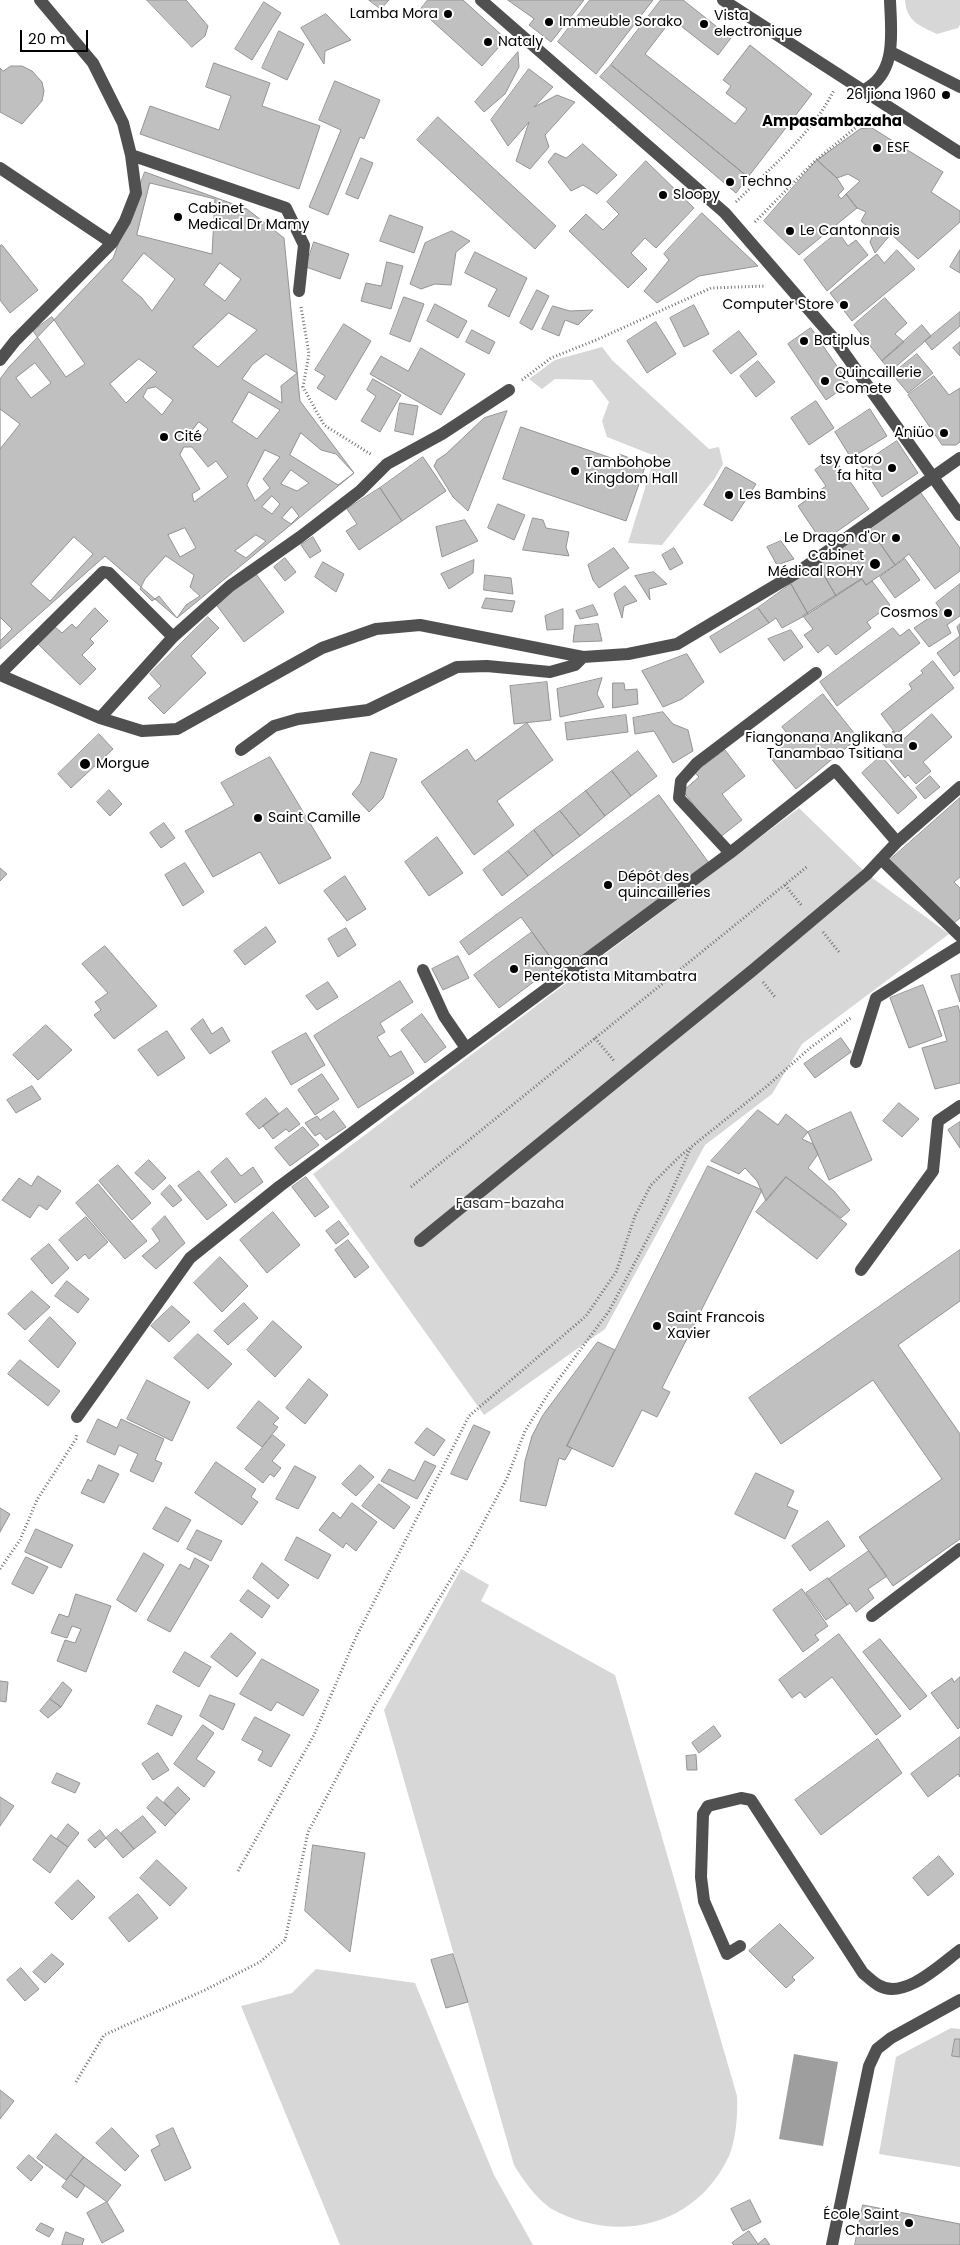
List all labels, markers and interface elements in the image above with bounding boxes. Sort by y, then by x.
place label: Lamba Mora [350,6,438,22]
marker: Lamba Mora [442,8,454,20]
place label: Vista electronique [714,8,802,40]
place label: Immeuble Sorako [559,14,682,30]
marker: Immeuble Sorako [543,16,555,28]
marker: Vista electronique [698,18,710,30]
scale bar [22,20,90,52]
text: 20 m [28,28,66,49]
place label: Nataly [498,34,543,50]
marker: Nataly [482,36,494,48]
place label: 26 jiona 1960 [846,87,936,103]
marker: 26 jiona 1960 [940,89,952,101]
district label: Ampasambazaha [762,113,902,131]
place label: ESF [887,140,909,156]
marker: ESF [871,142,883,154]
place label: Techno [740,174,792,190]
marker: Techno [724,176,736,188]
place label: Sloopy [673,187,720,203]
marker: Sloopy [657,189,669,201]
place label: Cabinet Medical Dr Mamy [188,201,309,233]
marker: Cabinet Medical Dr Mamy [172,211,184,223]
place label: Le Cantonnais [800,223,900,239]
marker: Le Cantonnais [784,225,796,237]
place label: Computer Store [722,297,834,313]
marker: Computer Store [838,299,850,311]
place label: Batiplus [814,333,870,349]
marker: Batiplus [798,335,810,347]
place label: Quincaillerie Comete [835,365,922,398]
marker: Quincaillerie Comete [819,375,831,387]
place label: Aniüo [894,425,934,441]
marker: Aniüo [938,427,950,439]
place label: Cité [174,429,202,445]
marker: Cité [158,431,170,443]
place label: tsy atoro fa hita [820,452,882,484]
place label: Tambohobe Kingdom Hall [585,455,678,488]
marker: tsy atoro fa hita [886,462,898,474]
marker: Tambohobe Kingdom Hall [569,465,581,477]
place label: Les Bambins [739,487,826,503]
marker: Les Bambins [723,489,735,501]
place label: Le Dragon d'Or [784,530,886,546]
marker: Le Dragon d'Or [890,532,902,544]
place label: Cabinet Médical ROHY [768,548,864,580]
marker: Cabinet Médical ROHY [868,557,882,571]
place label: Cosmos [880,605,938,621]
marker: Cosmos [942,607,954,619]
place label: Fiangonana Anglikana Tanambao Tsitiana [745,730,903,762]
marker: Fiangonana Anglikana Tanambao Tsitiana [907,740,919,752]
place label: Morgue [96,756,149,772]
marker: Morgue [78,757,92,771]
place label: Saint Camille [268,810,361,826]
marker: Saint Camille [252,812,264,824]
place label: Dépôt des quincailleries [618,869,710,902]
marker: Dépôt des quincailleries [602,879,614,891]
place label: Fiangonana Pentekotista Mitambatra [524,953,697,986]
marker: Fiangonana Pentekotista Mitambatra [508,963,520,975]
park label: Fasam-bazaha [456,1196,564,1212]
place label: Saint Francois Xavier [667,1310,765,1342]
marker: Saint Francois Xavier [651,1320,663,1332]
place label: École Saint Charles [823,2207,899,2240]
marker: École Saint Charles [903,2217,915,2229]

